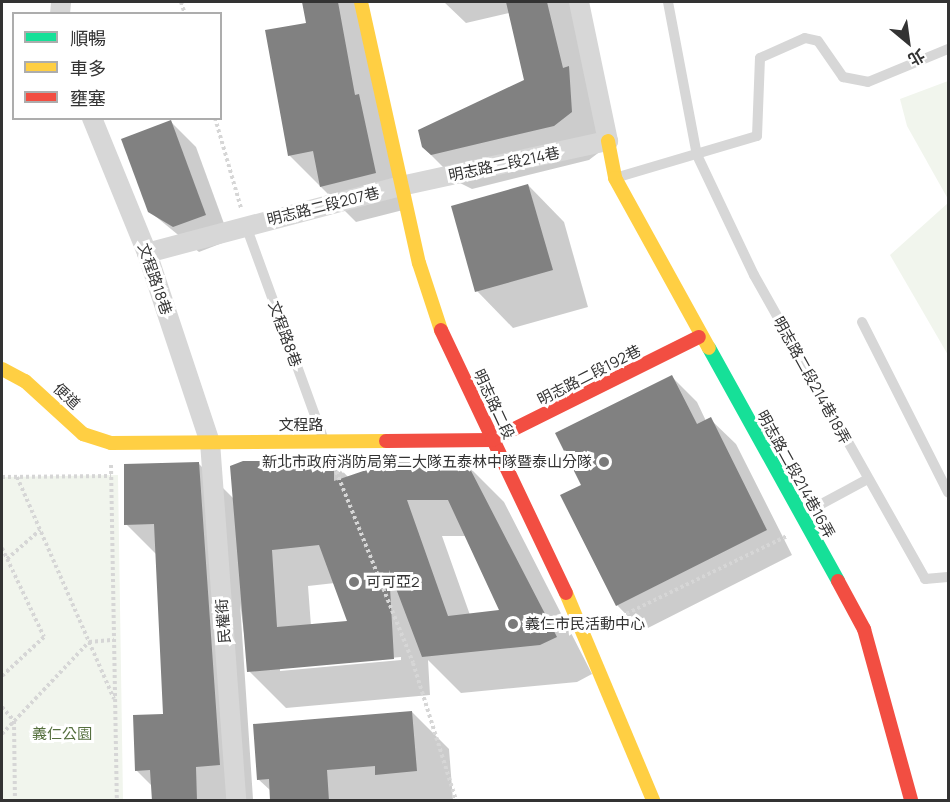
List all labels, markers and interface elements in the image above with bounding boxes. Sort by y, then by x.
legend [12,12,222,120]
north arrow [878,12,938,72]
text: 順暢 [70,26,106,50]
text: 北 [904,44,929,71]
text: 車多 [70,56,106,80]
text: 壅塞 [70,86,106,110]
street label: 明志路二段214巷 [447,143,561,185]
street label: 明志路二段207巷 [265,183,381,229]
street label: 文程路18巷 [134,241,176,317]
street label: 文程路8巷 [265,299,305,369]
street label: 明志路二段214巷18弄 [770,313,854,447]
street label: 明志路二段192巷 [534,341,644,409]
street label: 明志路二段 [470,366,518,442]
street label: 便道 [50,379,84,413]
street label: 明志路二段214巷16弄 [753,407,839,541]
street label: 文程路 [279,416,323,434]
place label: 新北市政府消防局第二大隊五泰林中隊暨泰山分隊 [262,453,592,471]
marker: 新北市政府消防局第二大隊五泰林中隊暨泰山分隊 [597,455,611,469]
place label: 可可亞2 [366,573,420,591]
marker: 可可亞2 [347,575,361,589]
street label: 民權街 [212,598,234,644]
place label: 義仁市民活動中心 [525,615,645,633]
marker: 義仁市民活動中心 [506,617,520,631]
park label: 義仁公園 [32,725,92,743]

